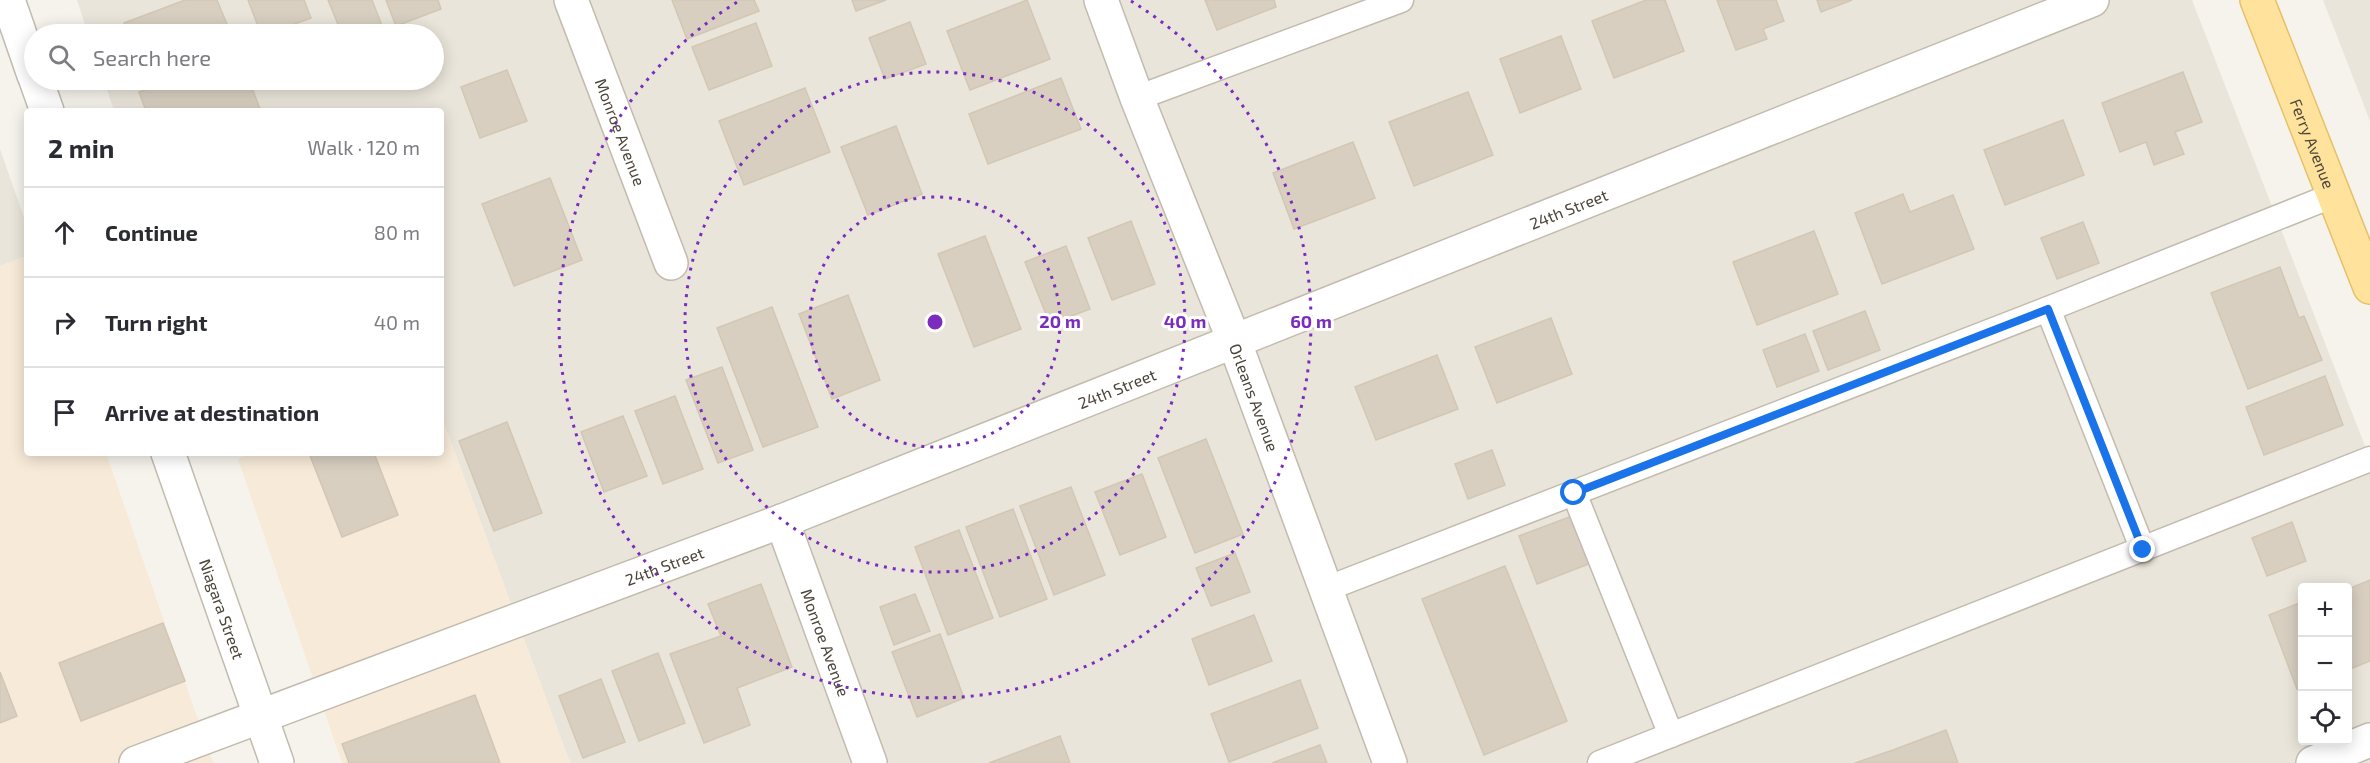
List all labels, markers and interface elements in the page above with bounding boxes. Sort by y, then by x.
search box [24,24,444,90]
icon: search [45,41,78,74]
text: Search here [93,44,211,70]
street label: Monroe Avenue [592,76,650,188]
street label: Ferry Avenue [2287,96,2340,191]
text: 2 min [48,132,114,163]
text: Walk · 120 m [308,135,420,159]
street label: 24th Street [1526,184,1610,232]
icon: ahead [48,216,81,249]
text: Continue [105,219,198,245]
text: 80 m [374,220,420,244]
icon: right [48,306,81,339]
text: Turn right [105,309,207,335]
text: 40 m [374,310,420,334]
text: 20 m [1039,310,1081,332]
text: 40 m [1164,310,1206,332]
text: 60 m [1290,310,1332,332]
centre of rings [925,312,945,332]
street label: Orleans Avenue [1226,341,1284,454]
street label: 24th Street [1075,364,1158,412]
icon: arrive [48,396,81,429]
text: Arrive at destination [105,399,319,425]
route start [1560,479,1586,505]
route end [2129,536,2155,562]
street label: 24th Street [622,542,706,588]
street label: Niagara Street [196,556,249,661]
map controls [2298,583,2352,745]
button: + [2298,583,2352,637]
street label: Monroe Avenue [798,586,854,699]
button: − [2298,637,2352,691]
button: locate [2298,691,2352,745]

